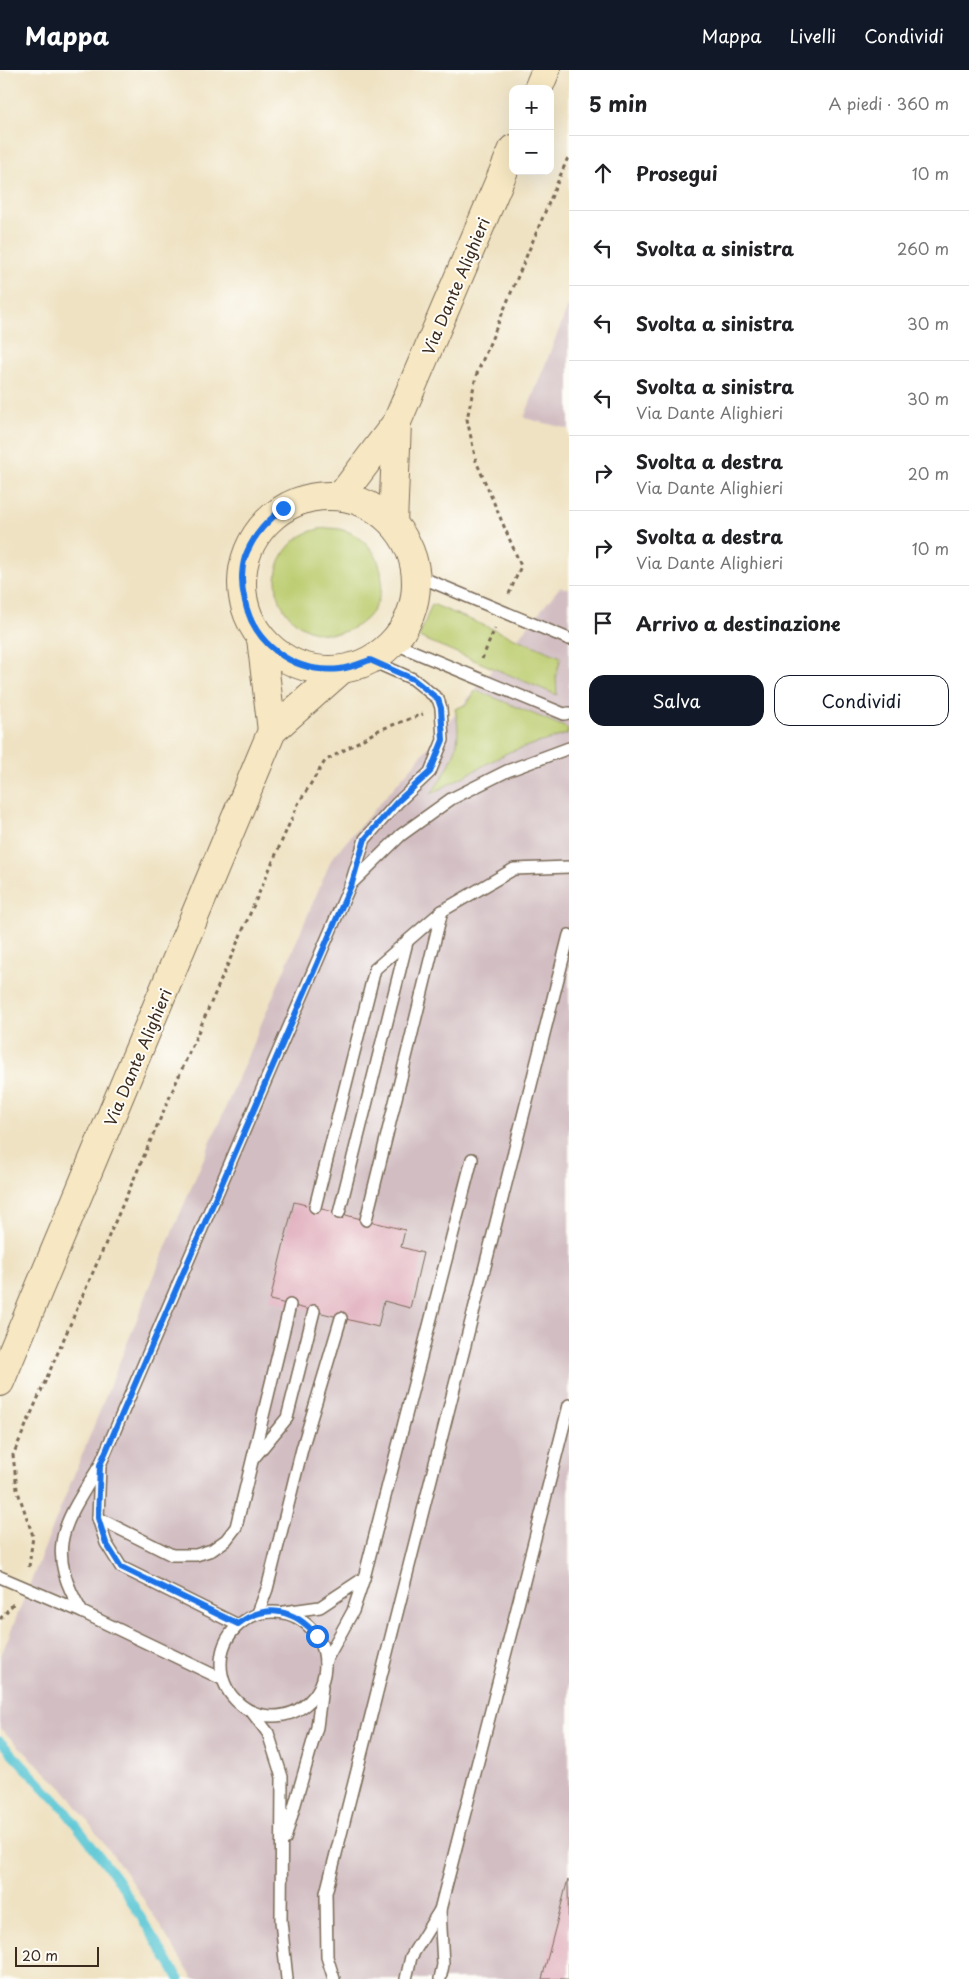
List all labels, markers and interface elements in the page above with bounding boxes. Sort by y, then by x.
text: Mappa [25,17,109,53]
text: Mappa [702,22,762,49]
text: Livelli [790,22,836,49]
text: Condividi [864,22,944,49]
map controls [509,85,554,175]
button: + [509,85,554,130]
text: 5 min [589,87,647,119]
text: A piedi · 360 m [828,91,949,115]
button: − [509,130,554,175]
icon: ahead [589,159,617,187]
text: Prosegui [636,159,718,187]
text: 10 m [912,161,949,185]
street label: Via Dante Alighieri [415,214,495,358]
icon: left [589,234,617,262]
text: Svolta a sinistra [636,234,794,262]
text: 260 m [897,236,949,260]
icon: left [589,309,617,337]
text: Svolta a sinistra [636,309,794,337]
text: 30 m [907,311,949,335]
text: Svolta a sinistra [636,372,794,400]
icon: left [589,384,617,412]
text: 30 m [907,386,949,410]
text: Via Dante Alighieri [636,400,783,424]
text: Svolta a destra [636,447,783,475]
icon: right [589,459,617,487]
text: 20 m [908,461,949,485]
text: Via Dante Alighieri [636,475,783,499]
route end [272,497,295,520]
text: Svolta a destra [636,522,783,550]
icon: right [589,534,617,562]
text: 10 m [912,536,949,560]
text: Via Dante Alighieri [636,550,783,574]
icon: arrive [589,609,617,637]
text: Arrivo a destinazione [636,609,841,637]
button: Salva [589,675,764,726]
button: Condividi [774,675,949,726]
street label: Via Dante Alighieri [97,985,177,1129]
route start [306,1625,329,1648]
scale bar [15,1944,99,1967]
text: 20 m [22,1945,58,1966]

